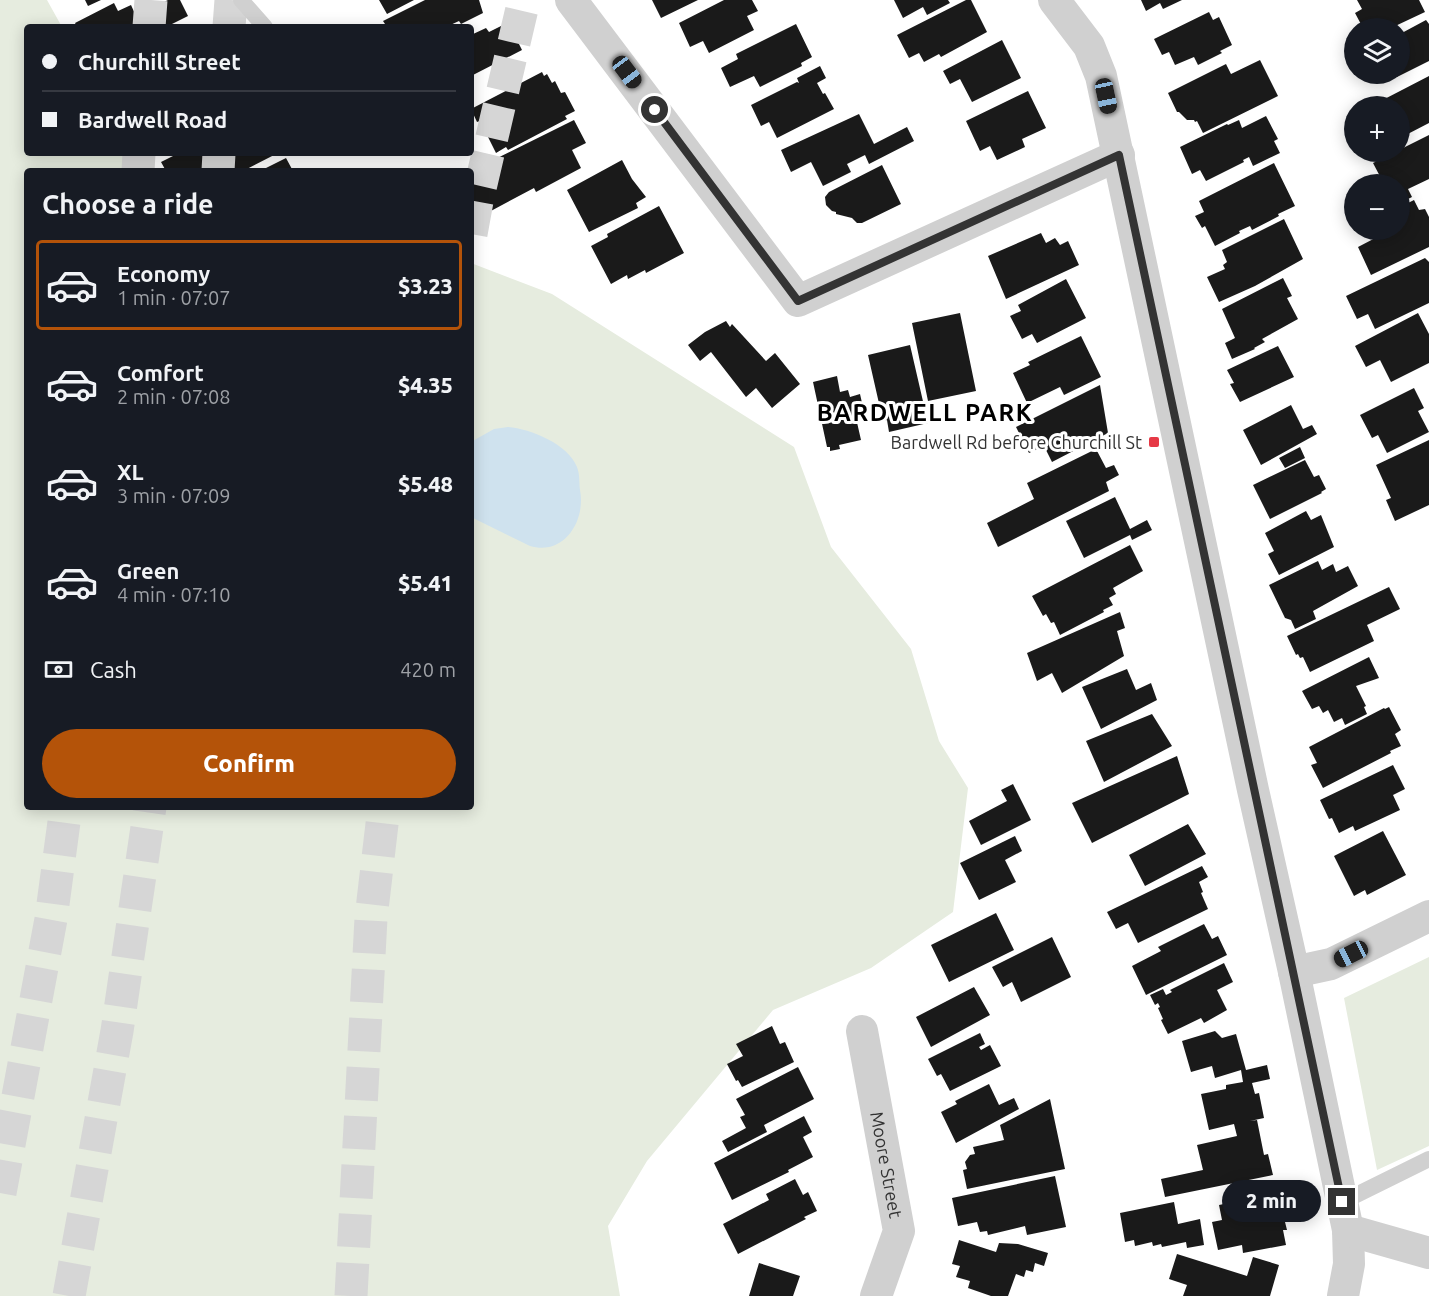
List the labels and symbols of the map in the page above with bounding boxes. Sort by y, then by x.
car [609,52,645,92]
car [1093,77,1119,115]
route start [641,96,668,123]
district label: BARDWELL PARK [817,399,1033,426]
place label: Bardwell Rd before Churchill St [891,432,1142,452]
marker: Bardwell Rd before Churchill St [1147,435,1161,449]
car [1331,938,1371,970]
street label: Moore Street [867,1110,906,1220]
callout: 2 min [1222,1181,1321,1223]
route end [1328,1188,1355,1215]

